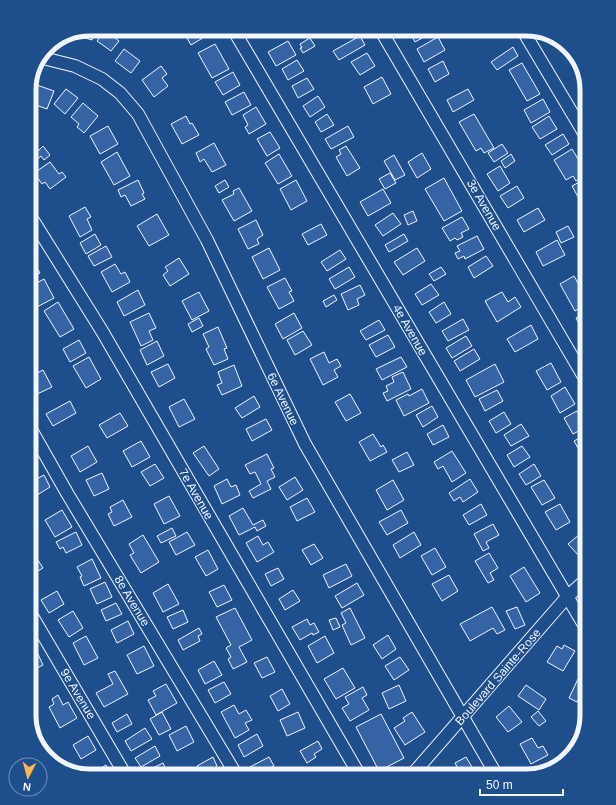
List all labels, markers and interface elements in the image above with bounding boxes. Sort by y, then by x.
street label: 3e Avenue [464,177,504,233]
street label: 4e Avenue [390,302,430,358]
street label: 6e Avenue [264,371,302,428]
street label: 7e Avenue [176,466,216,522]
street label: 8e Avenue [111,573,153,629]
street label: Boulevard Sainte-Rose [452,626,544,728]
street label: 9e Avenue [57,666,99,722]
north arrow [8,757,48,797]
scale bar [480,771,563,797]
text: 50 m [486,778,513,792]
text: N [22,781,32,793]

